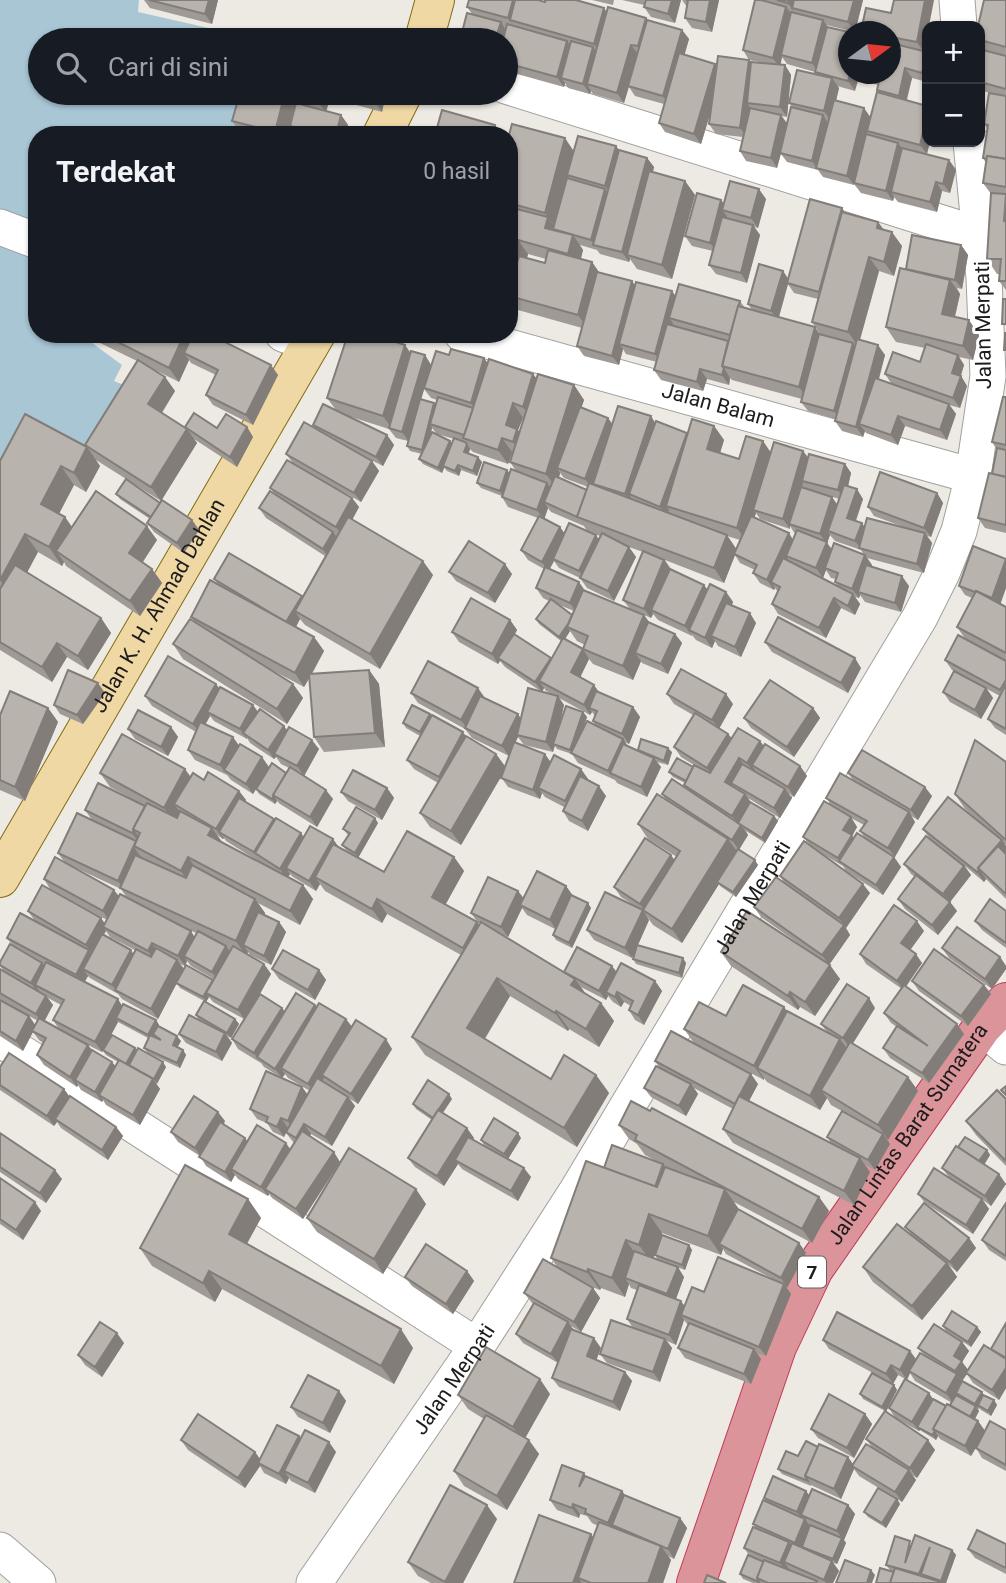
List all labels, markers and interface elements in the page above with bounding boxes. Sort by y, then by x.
north arrow [838,21,901,84]
map controls [922,21,985,147]
button: + [922,21,985,84]
search box [28,28,518,105]
icon: search [52,48,90,86]
text: Cari di sini [108,52,229,82]
button: − [922,84,985,147]
text: Terdekat [56,154,175,189]
text: 0 hasil [423,158,490,185]
street label: Jalan Merpati [970,261,996,389]
street label: Jalan Balam [659,378,777,432]
street label: Jalan K. H. Ahmad Dahlan [87,494,230,717]
street label: Jalan Merpati [709,836,796,959]
street label: Jalan Lintas Barat Sumatera [823,1019,993,1249]
road number: 7 [798,1256,826,1288]
street label: Jalan Merpati [408,1320,500,1439]

